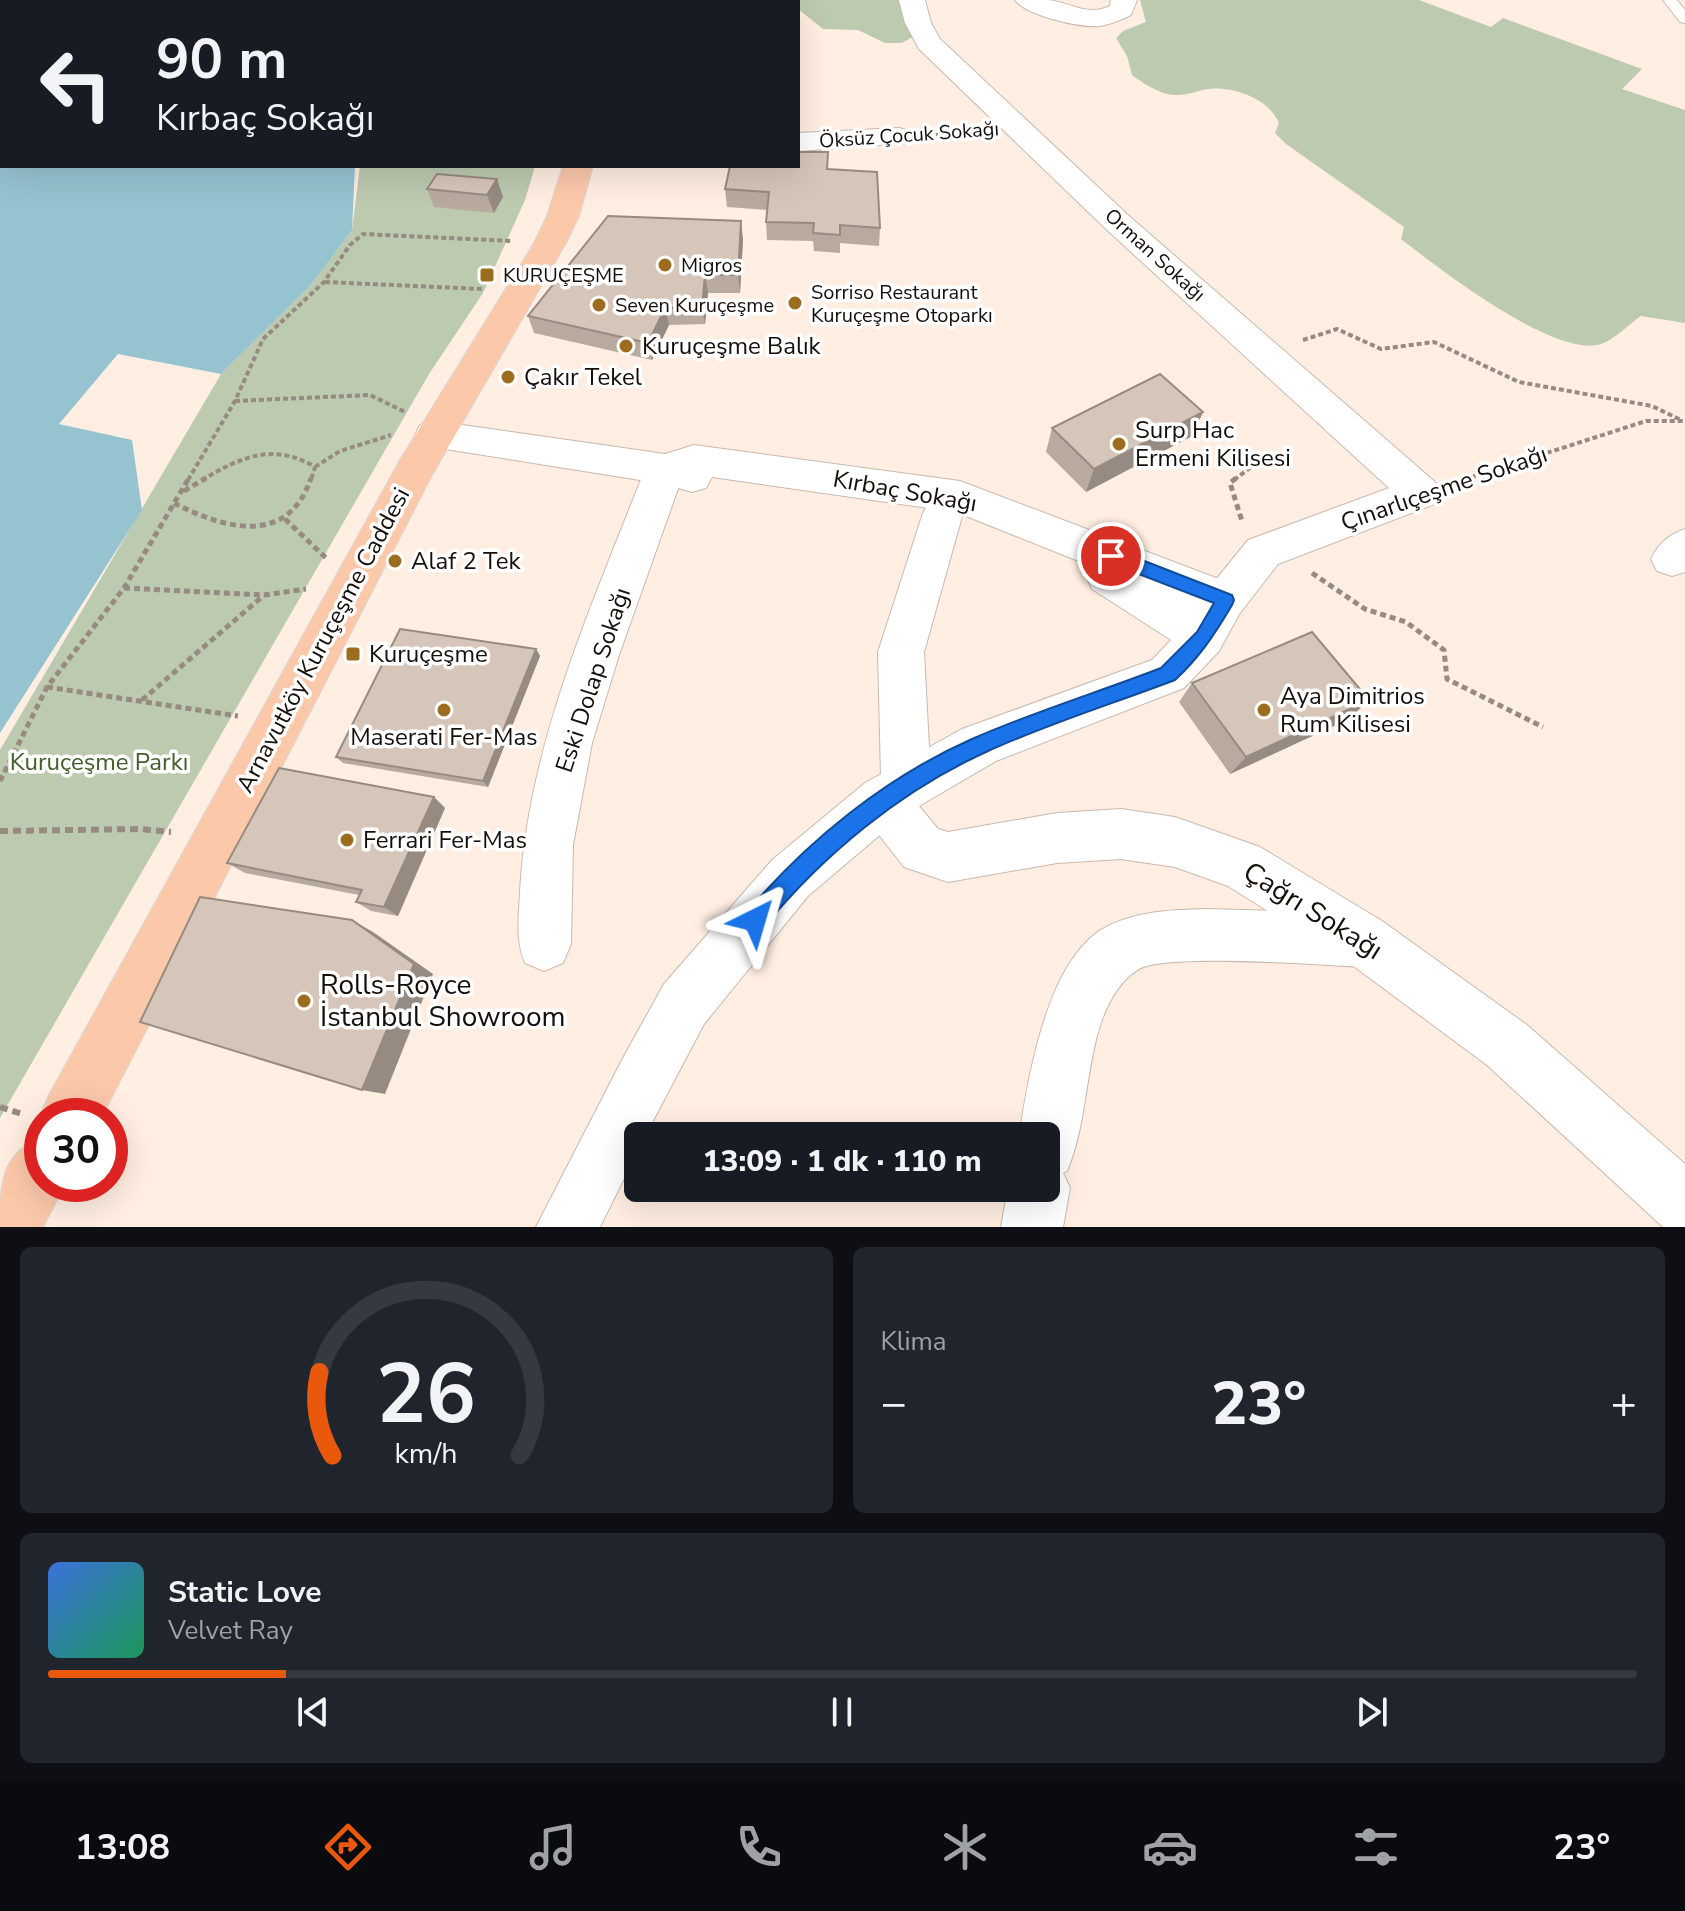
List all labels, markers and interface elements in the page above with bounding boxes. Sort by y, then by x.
text: 90 m [156,21,287,98]
icon: left [24,32,128,136]
text: Kırbaç Sokağı [156,94,374,143]
street label: Öksüz Çocuk Sokağı [818,115,1000,155]
street label: Orman Sokağı [1099,202,1211,308]
place label: Migros [681,252,742,279]
marker: Migros [656,256,674,274]
place label: KURUÇEŞME [503,262,624,289]
marker: KURUÇEŞME [478,266,496,284]
place label: Sorriso Restaurant Kuruçeşme Otoparkı [811,279,993,329]
place label: Seven Kuruçeşme [615,292,774,319]
marker: Sorriso Restaurant Kuruçeşme Otoparkı [786,294,804,312]
marker: Seven Kuruçeşme [590,296,608,314]
place label: Kuruçeşme Balık [642,330,822,362]
marker: Kuruçeşme Balık [617,337,635,355]
place label: Çakır Tekel [524,361,642,393]
marker: Çakır Tekel [499,368,517,386]
place label: Surp Hac Ermeni Kilisesi [1135,414,1291,474]
marker: Surp Hac Ermeni Kilisesi [1110,435,1128,453]
street label: Çınarlıçeşme Sokağı [1337,438,1551,538]
street label: Kırbaç Sokağı [831,463,979,519]
street label: Arnavutköy Kuruçeşme Caddesi [229,482,417,798]
pin [1077,522,1145,590]
icon: arrive [1089,534,1133,578]
place label: Alaf 2 Tek [411,545,521,577]
marker: Alaf 2 Tek [386,552,404,570]
street label: Eski Dolap Sokağı [548,583,638,777]
place label: Kuruçeşme [369,638,488,670]
marker: Kuruçeşme [344,645,362,663]
place label: Aya Dimitrios Rum Kilisesi [1280,680,1425,740]
marker: Maserati Fer-Mas [435,701,453,719]
marker: Aya Dimitrios Rum Kilisesi [1255,701,1273,719]
place label: Maserati Fer-Mas [350,721,538,753]
park label: Kuruçeşme Parkı [10,746,188,778]
place label: Ferrari Fer-Mas [363,824,527,856]
marker: Ferrari Fer-Mas [338,831,356,849]
street label: Çağrı Sokağı [1236,853,1390,969]
position arrow [713,878,797,962]
place label: Rolls-Royce İstanbul Showroom [320,966,566,1036]
marker: Rolls-Royce İstanbul Showroom [295,992,313,1010]
speed limit sign: 30 [24,1098,128,1202]
text: 13:09 · 1 dk · 110 m [702,1141,982,1182]
text: Klima [881,1324,947,1359]
text: 26 [376,1338,476,1451]
text: 23° [1211,1363,1306,1445]
text: − [881,1374,907,1434]
text: + [1611,1374,1637,1434]
text: km/h [395,1434,458,1473]
text: Static Love [168,1572,322,1613]
text: Velvet Ray [168,1613,293,1648]
icon: previous [291,1690,335,1734]
icon: pause [820,1690,864,1734]
icon: next [1350,1690,1394,1734]
icon: directions [320,1819,376,1875]
icon: music [525,1819,581,1875]
icon: phone [731,1819,787,1875]
icon: climate [937,1819,993,1875]
icon: car [1142,1819,1198,1875]
icon: filters [1348,1819,1404,1875]
text: 13:08 [75,1823,170,1872]
text: 23° [1553,1823,1610,1872]

